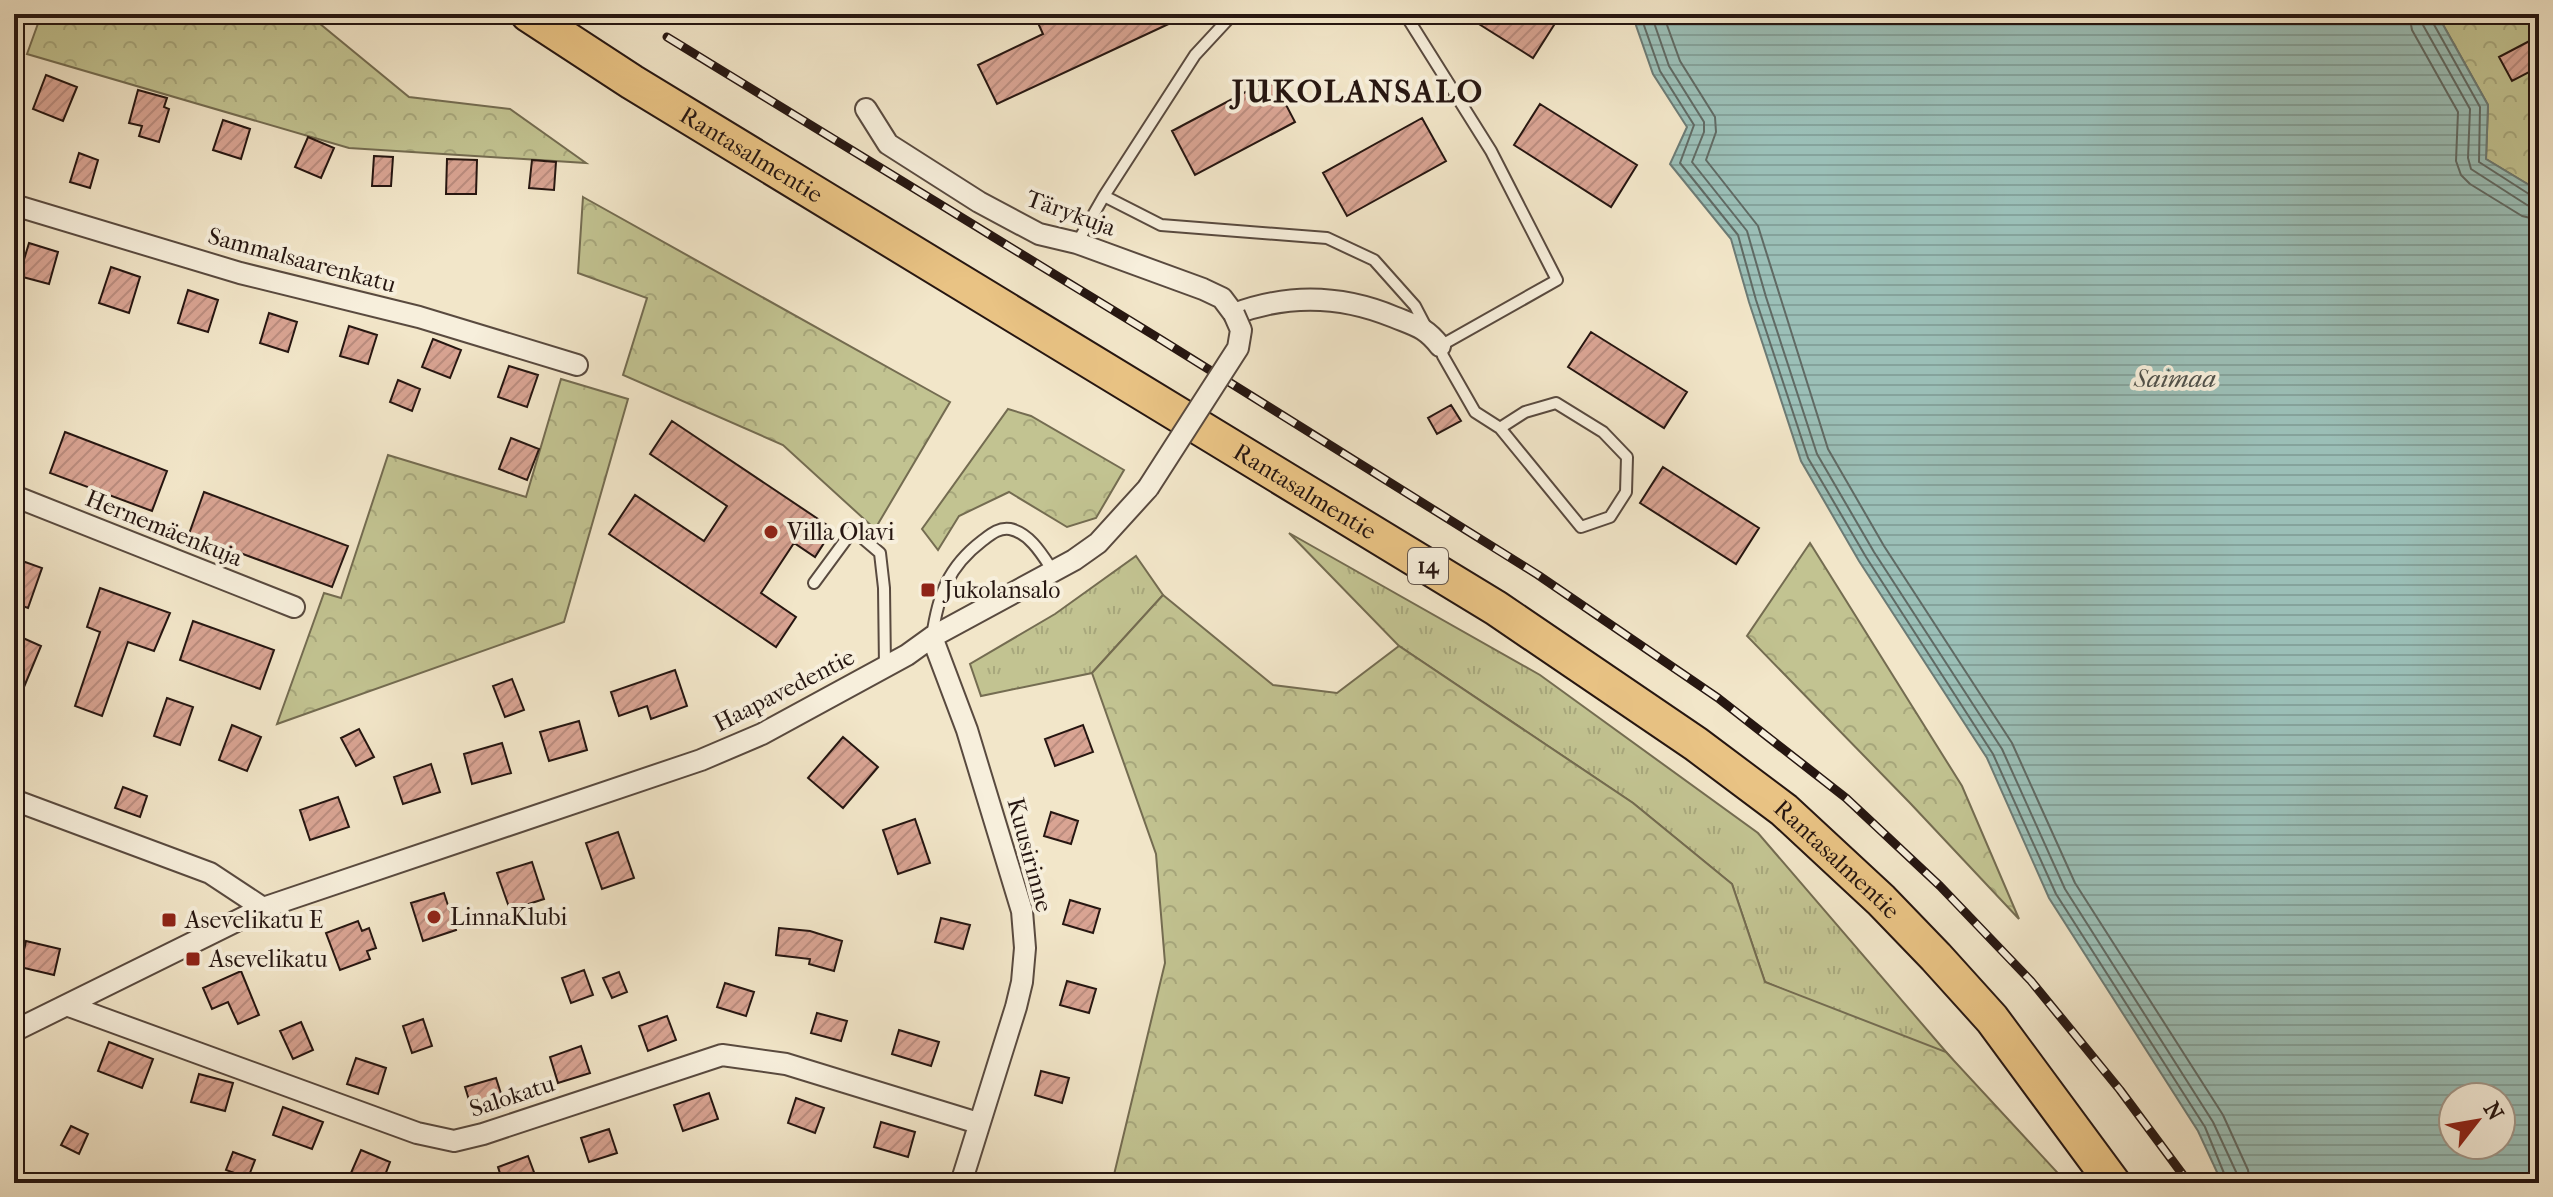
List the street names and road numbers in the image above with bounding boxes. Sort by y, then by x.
street label: Rantasalmentie [675,101,828,209]
street label: Tärykuja [1023,184,1120,242]
street label: Sammalsaarenkatu [205,221,400,299]
street label: Rantasalmentie [1228,438,1381,546]
street label: Hernemäenkuja [82,484,247,573]
road number: 14 [1408,548,1448,584]
street label: Haapavedentie [709,642,859,738]
street label: Rantasalmentie [1768,794,1906,925]
street label: Kuusirinne [1001,795,1059,915]
street label: Salokatu [466,1069,558,1123]

